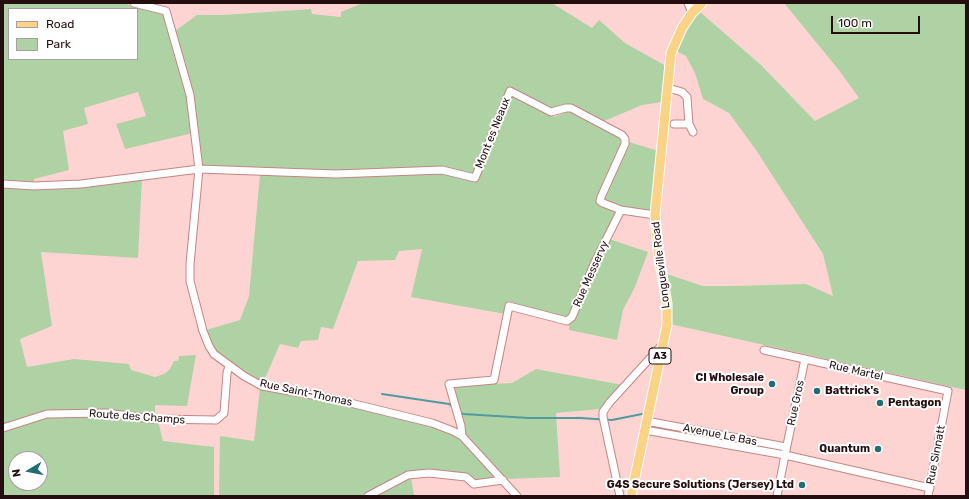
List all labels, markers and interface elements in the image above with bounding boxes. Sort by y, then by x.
legend [8,8,138,60]
scale bar [833,8,922,34]
text: 100 m [838,16,872,30]
text: Road [46,17,74,31]
text: Park [46,37,71,51]
street label: Mont es Neaux [473,96,513,170]
street label: Longueville Road [649,221,673,309]
street label: Rue Messervy [570,239,612,309]
road number: A3 [649,348,671,364]
street label: Rue Martel [828,358,884,384]
place label: CI Wholesale Group [695,371,764,397]
street label: Rue Saint-Thomas [259,377,353,409]
marker: CI Wholesale Group [767,379,777,389]
street label: Rue Gros [785,379,807,427]
place label: Battrick's [825,384,879,398]
marker: Battrick's [812,386,822,396]
place label: Pentagon [888,396,941,410]
marker: Pentagon [875,398,885,408]
street label: Route des Champs [89,407,185,427]
street label: Avenue Le Bas [682,421,758,449]
street label: Rue Sinnatt [924,424,948,486]
place label: Quantum [819,442,870,456]
marker: Quantum [873,444,883,454]
north arrow [8,451,48,491]
text: N [10,468,24,478]
place label: G4S Secure Solutions (Jersey) Ltd [607,478,794,492]
marker: G4S Secure Solutions (Jersey) Ltd [797,480,807,490]

